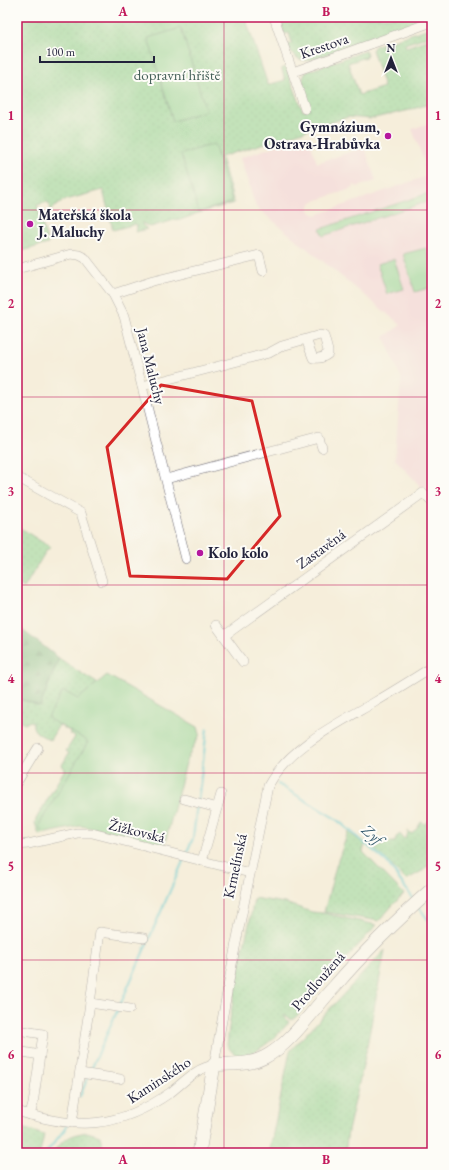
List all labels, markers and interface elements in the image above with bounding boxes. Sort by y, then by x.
text: A [117,3,128,20]
text: B [322,3,330,20]
street label: Krestova [297,28,351,63]
scale bar [40,38,154,64]
north arrow [371,38,411,78]
text: N [387,41,396,55]
text: 100 m [46,44,76,60]
park label: dopravní hřiště [134,65,220,84]
text: 1 [8,107,15,124]
text: 1 [435,107,442,124]
place label: Gymnázium, Ostrava-Hrabůvka [264,117,380,153]
marker: Gymnázium, Ostrava-Hrabůvka [383,131,393,141]
place label: Mateřská škola J. Maluchy [36,205,132,241]
marker: Mateřská škola J. Maluchy [25,219,35,229]
text: 2 [8,295,15,312]
text: 2 [435,295,442,312]
street label: Jana Maluchy [132,324,170,407]
text: 3 [8,483,15,500]
text: 3 [435,483,442,500]
street label: Zastavěná [292,524,349,573]
place label: Kolo kolo [208,543,269,562]
marker: Kolo kolo [195,548,205,558]
text: 4 [8,670,15,687]
text: 4 [435,670,442,687]
street label: Žižkovská [107,814,167,847]
water label: Zyf [357,819,391,852]
street label: Krmelínská [218,832,251,900]
text: 5 [8,858,14,875]
text: 5 [435,858,441,875]
street label: Prodloužená [287,947,349,1014]
text: 6 [8,1046,15,1063]
text: 6 [435,1046,442,1063]
street label: Kaminského [123,1052,194,1107]
text: A [117,1151,128,1168]
text: B [322,1151,330,1168]

